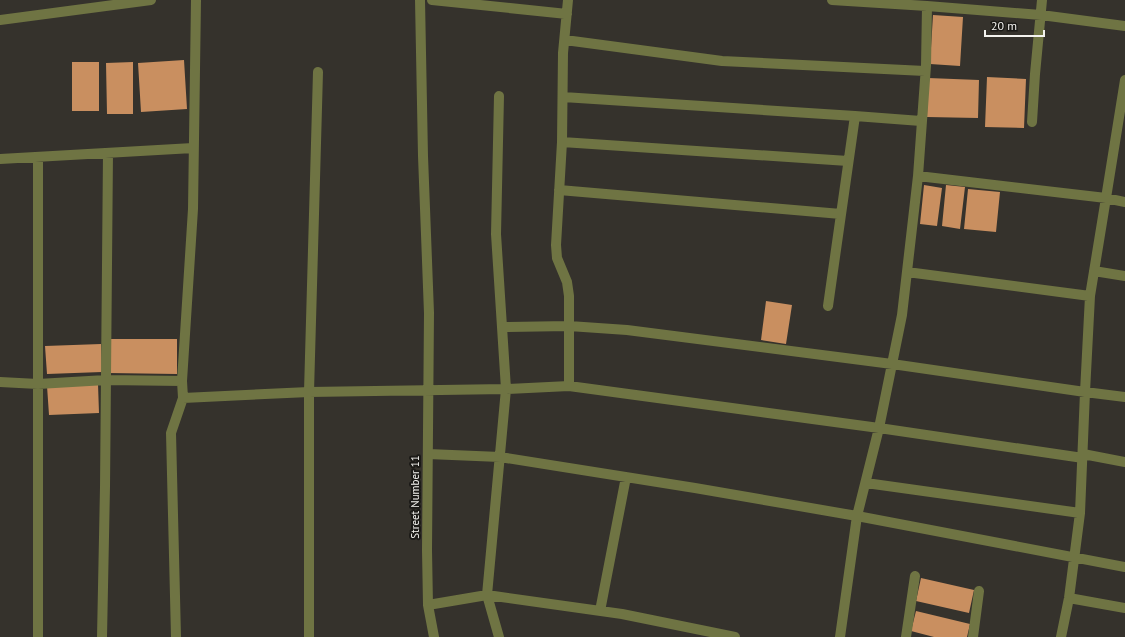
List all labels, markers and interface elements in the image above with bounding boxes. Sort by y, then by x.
scale bar [985,12,1044,38]
text: 20 m [991,18,1017,33]
street label: Street Number 11 [408,455,422,539]

